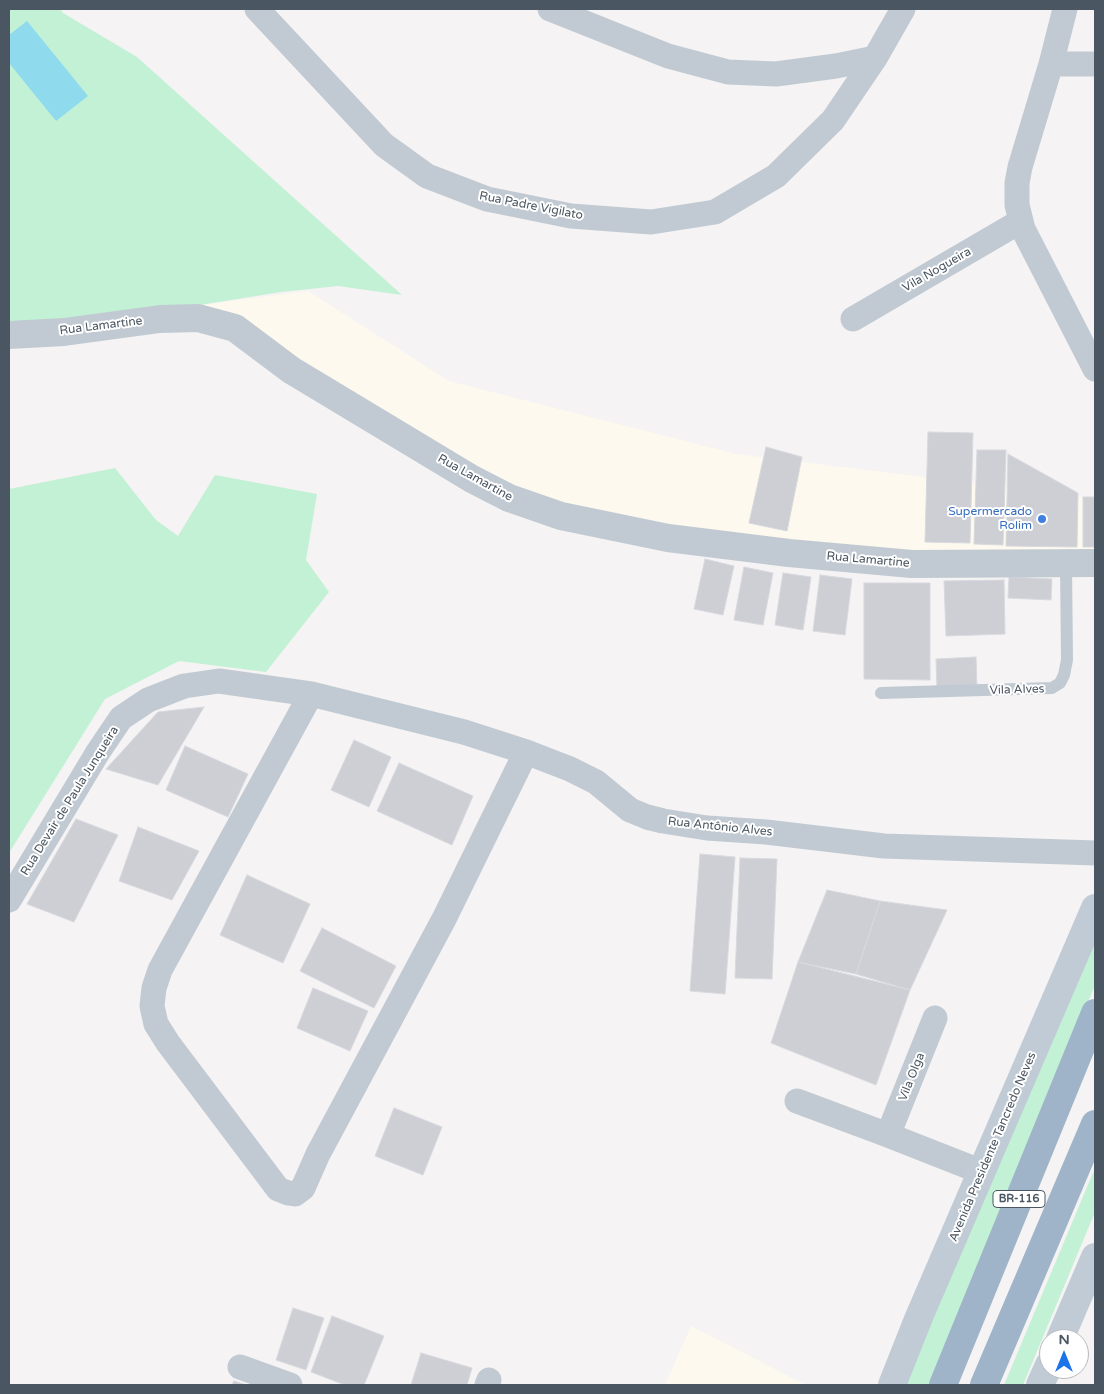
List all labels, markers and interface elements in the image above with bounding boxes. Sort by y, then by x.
street label: Rua Padre Vigilato [478,189,584,223]
street label: Vila Nogueira [900,245,974,295]
street label: Rua Lamartine [59,314,143,338]
street label: Rua Lamartine [435,451,515,505]
place label: Supermercado Rolim [948,505,1032,533]
marker: Supermercado Rolim [1036,513,1048,525]
street label: Rua Lamartine [826,549,910,571]
street label: Vila Alves [989,682,1045,698]
street label: Rua Devair de Paula Junqueira [18,724,122,878]
street label: Rua Antônio Alves [667,814,773,840]
street label: Avenida Presidente Tancredo Neves [946,1050,1040,1244]
street label: Vila Olga [896,1051,928,1103]
road number: BR-116 [993,1190,1045,1208]
north arrow [1039,1329,1089,1379]
text: N [1058,1331,1070,1348]

